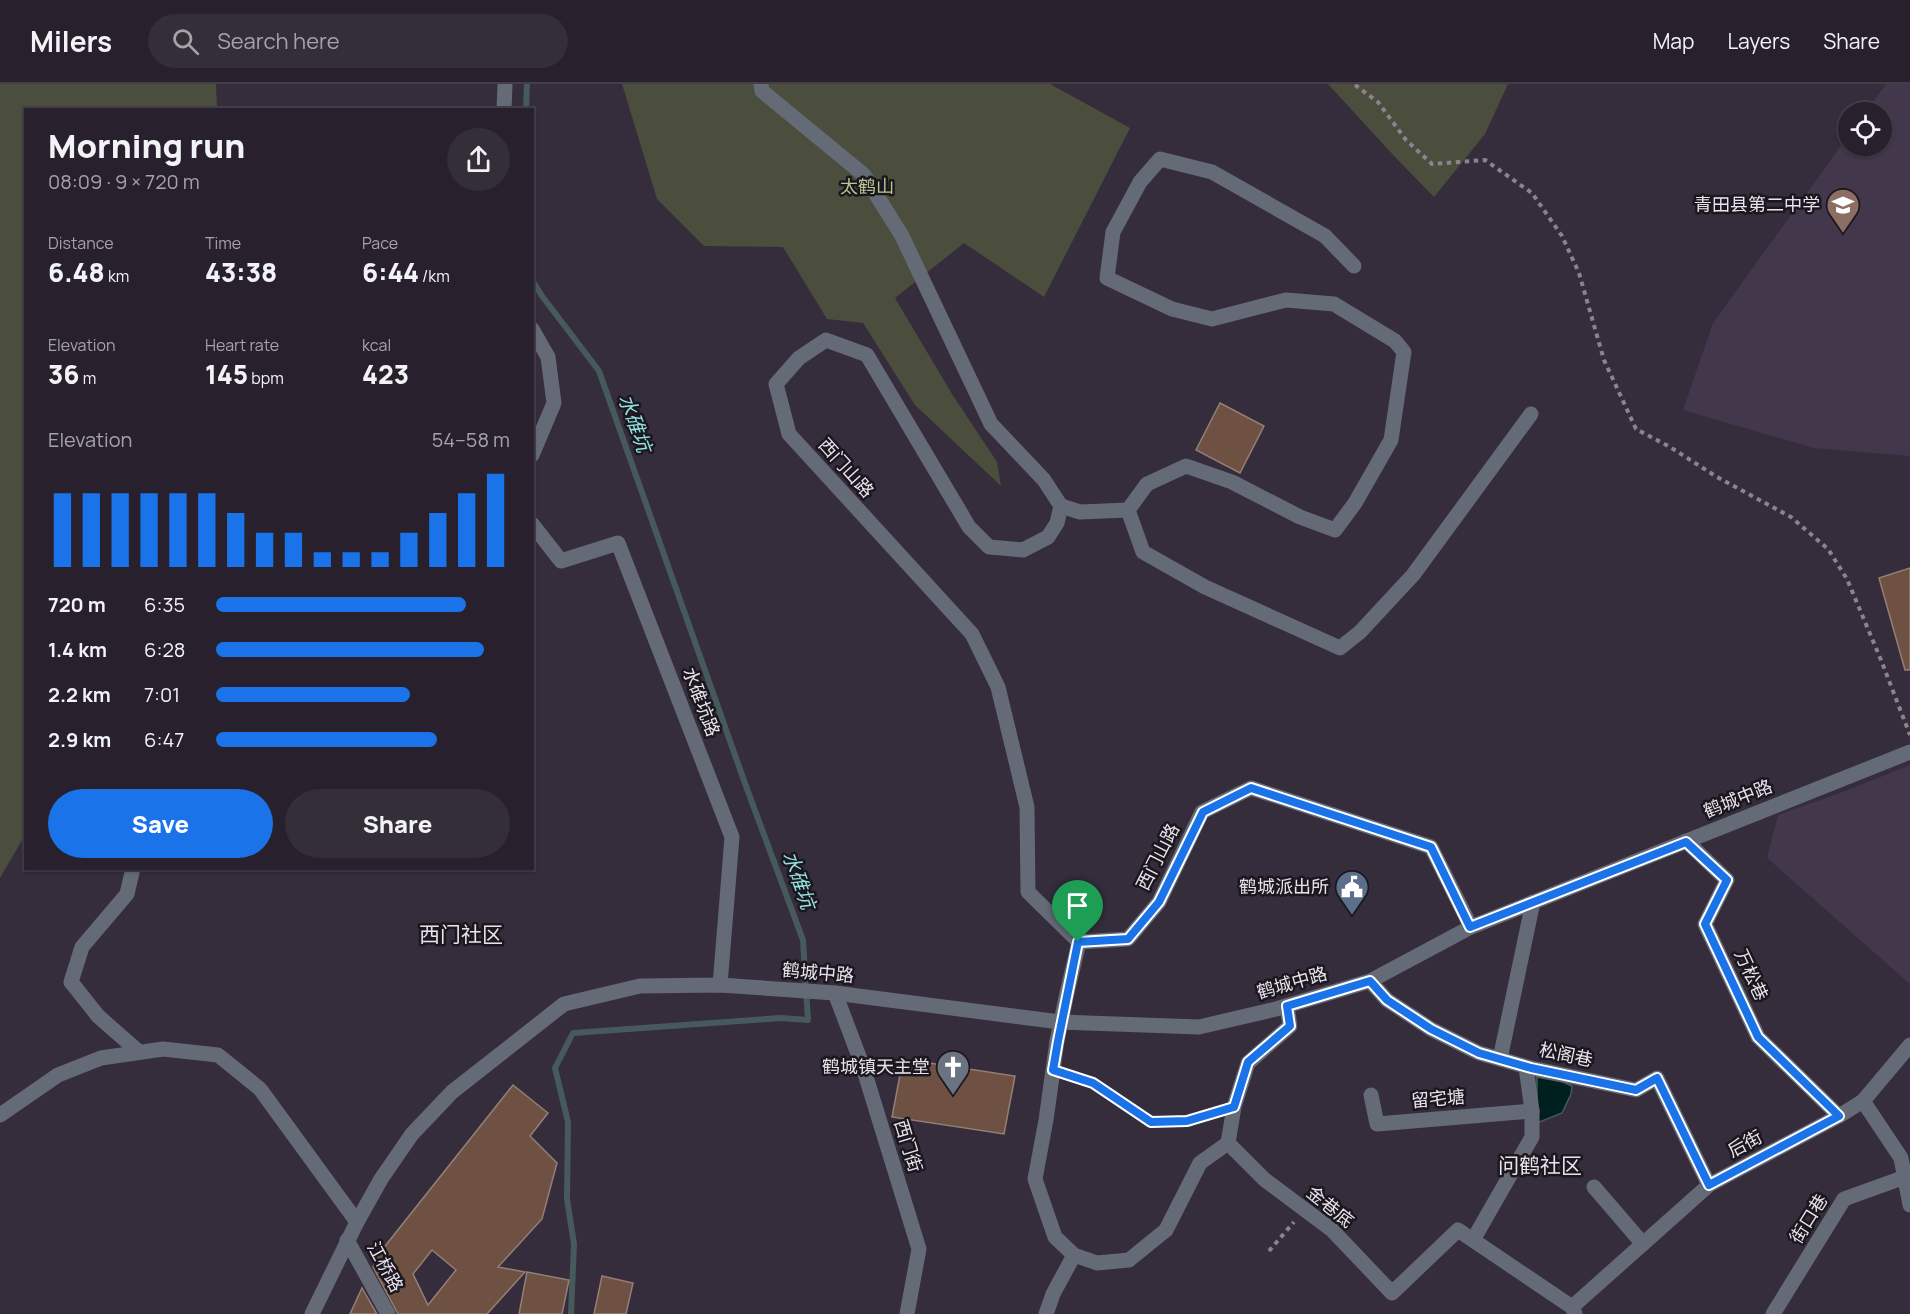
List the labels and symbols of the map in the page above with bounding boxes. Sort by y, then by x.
park label: 太鹤山 [840,174,894,198]
school or university icon: 青田县第二中学 [1825,187,1861,234]
place label: 青田县第二中学 [1694,192,1820,216]
water label: 水碓坑 [613,390,659,458]
street label: 西门山路 [814,433,880,502]
street label: 水碓坑路 [678,664,726,740]
street label: 鹤城中路 [1700,773,1775,823]
street label: 西门山路 [1130,819,1184,894]
water label: 水碓坑 [777,847,823,915]
public building icon: 鹤城派出所 [1334,869,1370,916]
place label: 鹤城派出所 [1239,874,1329,898]
pin [1052,880,1103,942]
district label: 西门社区 [419,920,503,948]
street label: 万松巷 [1730,945,1774,1004]
street label: 鹤城中路 [781,957,855,987]
street label: 鹤城中路 [1254,961,1330,1003]
street label: 松阁巷 [1537,1037,1595,1071]
church icon: 鹤城镇天主堂 [935,1049,971,1096]
place label: 鹤城镇天主堂 [822,1054,930,1078]
street label: 留宅塘 [1410,1084,1466,1112]
street label: 西门街 [890,1116,928,1175]
street label: 后街 [1723,1124,1766,1162]
district label: 问鹤社区 [1498,1151,1582,1179]
street label: 金巷底 [1302,1180,1359,1233]
street label: 街口巷 [1784,1189,1833,1248]
street label: 江桥路 [362,1237,409,1296]

